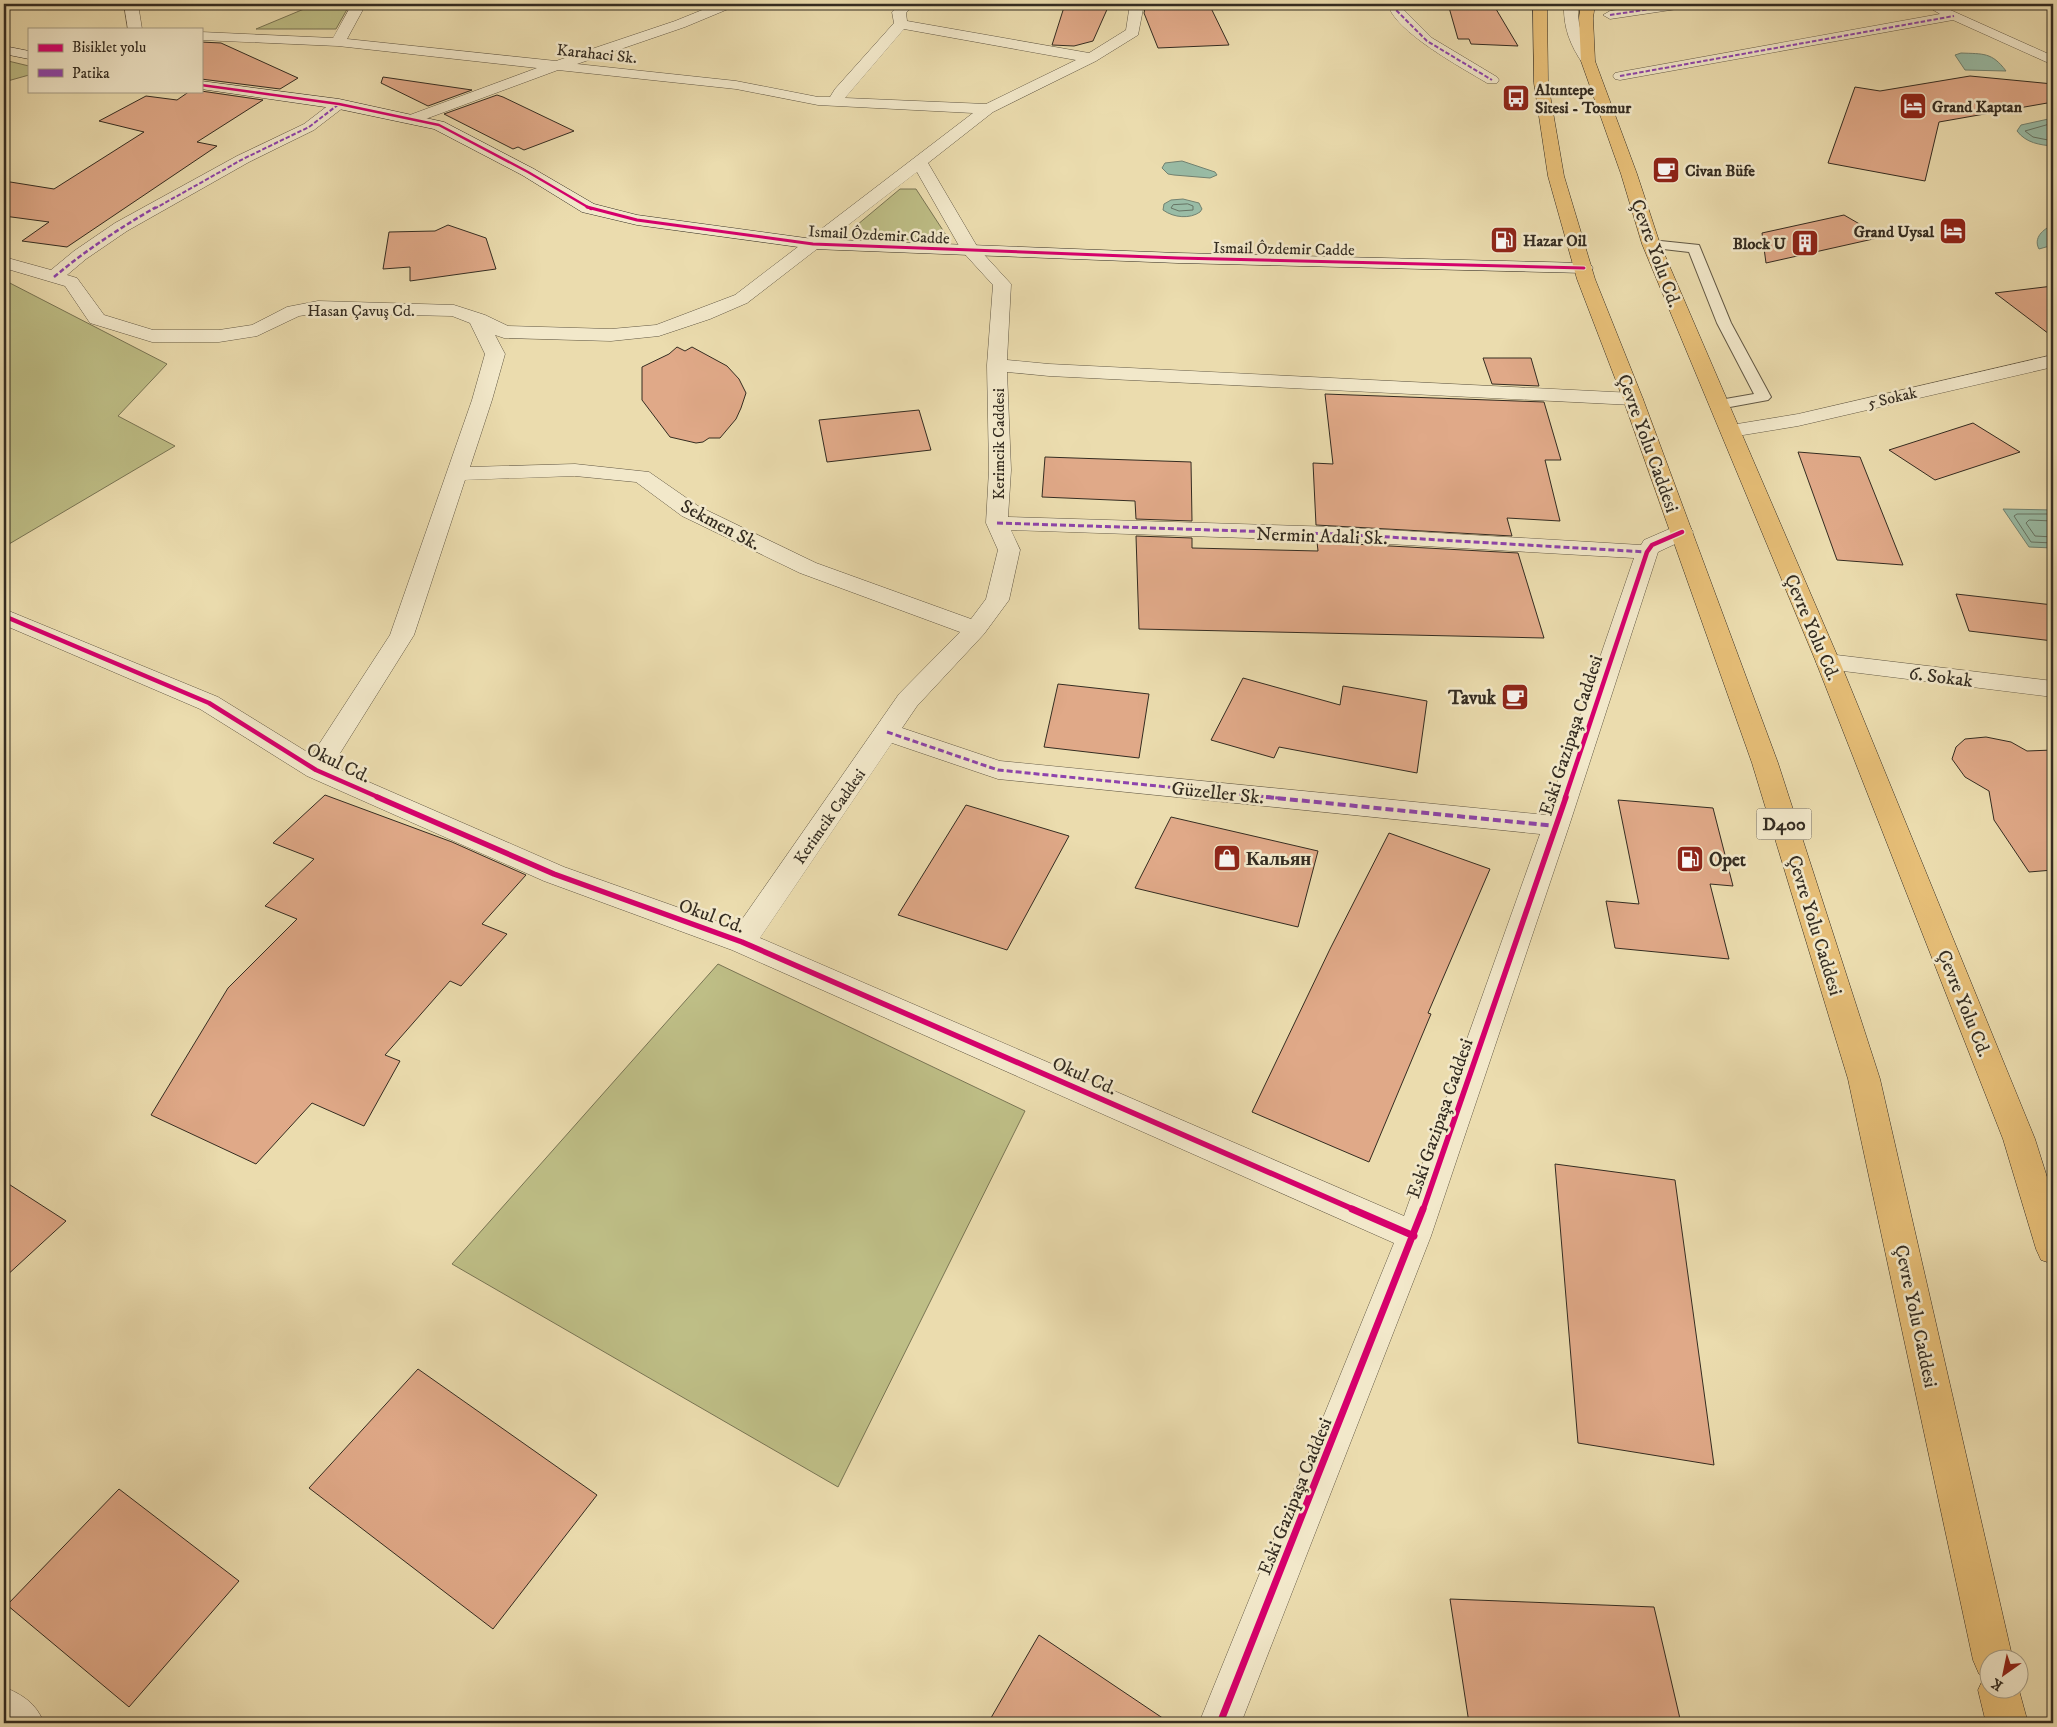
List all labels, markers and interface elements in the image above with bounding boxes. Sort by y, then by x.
legend [28,28,202,92]
text: Bisiklet yolu [72,38,146,57]
street label: Karahaci Sk. [556,40,638,68]
text: Patika [72,64,110,83]
place label: Altıntepe Sitesi - Tosmur [1534,80,1632,118]
bus stop icon: Altıntepe Sitesi - Tosmur [1501,83,1531,113]
hotel icon: Grand Kaptan [1898,91,1928,121]
place label: Grand Kaptan [1932,97,2023,117]
cafe icon: Civan Büfe [1651,155,1681,185]
place label: Civan Büfe [1685,161,1755,181]
street label: Çevre Yolu Cd. [1625,196,1686,311]
hotel icon: Grand Uysal [1938,216,1968,246]
street label: Ismail Ôzdemir Cadde [808,221,951,249]
place label: Grand Uysal [1854,222,1935,242]
fuel station icon: Hazar Oil [1489,225,1519,255]
building icon: Block U [1790,228,1820,258]
place label: Hazar Oil [1523,231,1588,251]
place label: Block U [1733,234,1787,254]
street label: Ismail Ôzdemir Cadde [1213,238,1355,260]
street label: Hasan Çavuş Cd. [307,301,415,321]
street label: Çevre Yolu Caddesi [1612,371,1683,516]
street label: 5 Sokak [1866,383,1919,413]
street label: Kerimcik Caddesi [989,388,1009,500]
street label: Sekmen Sk. [676,495,764,556]
street label: Nermin Adali Sk. [1256,523,1388,550]
street label: Çevre Yolu Cd. [1779,571,1844,684]
street label: Eski Gazipaşa Caddesi [1535,652,1608,819]
street label: 6. Sokak [1907,662,1975,693]
cafe icon: Tavuk [1500,682,1530,712]
place label: Tavuk [1447,687,1497,710]
street label: Okul Cd. [303,738,374,789]
street label: Kerimcik Caddesi [790,765,870,868]
street label: Güzeller Sk. [1170,777,1265,810]
road number: D400 [1756,809,1812,840]
shop icon: Кальян [1212,843,1242,873]
fuel station icon: Opet [1675,844,1705,874]
place label: Кальян [1246,848,1311,871]
place label: Opet [1709,849,1747,872]
street label: Çevre Yolu Caddesi [1782,853,1847,998]
street label: Okul Cd. [675,894,748,939]
street label: Çevre Yolu Cd. [1932,947,1996,1060]
street label: Eski Gazipaşa Caddesi [1402,1035,1479,1201]
street label: Okul Cd. [1048,1052,1120,1101]
street label: Çevre Yolu Caddesi [1889,1243,1942,1390]
street label: Eski Gazipaşa Caddesi [1253,1414,1337,1579]
north arrow [1980,1650,2030,1700]
text: K [1987,1673,2006,1694]

